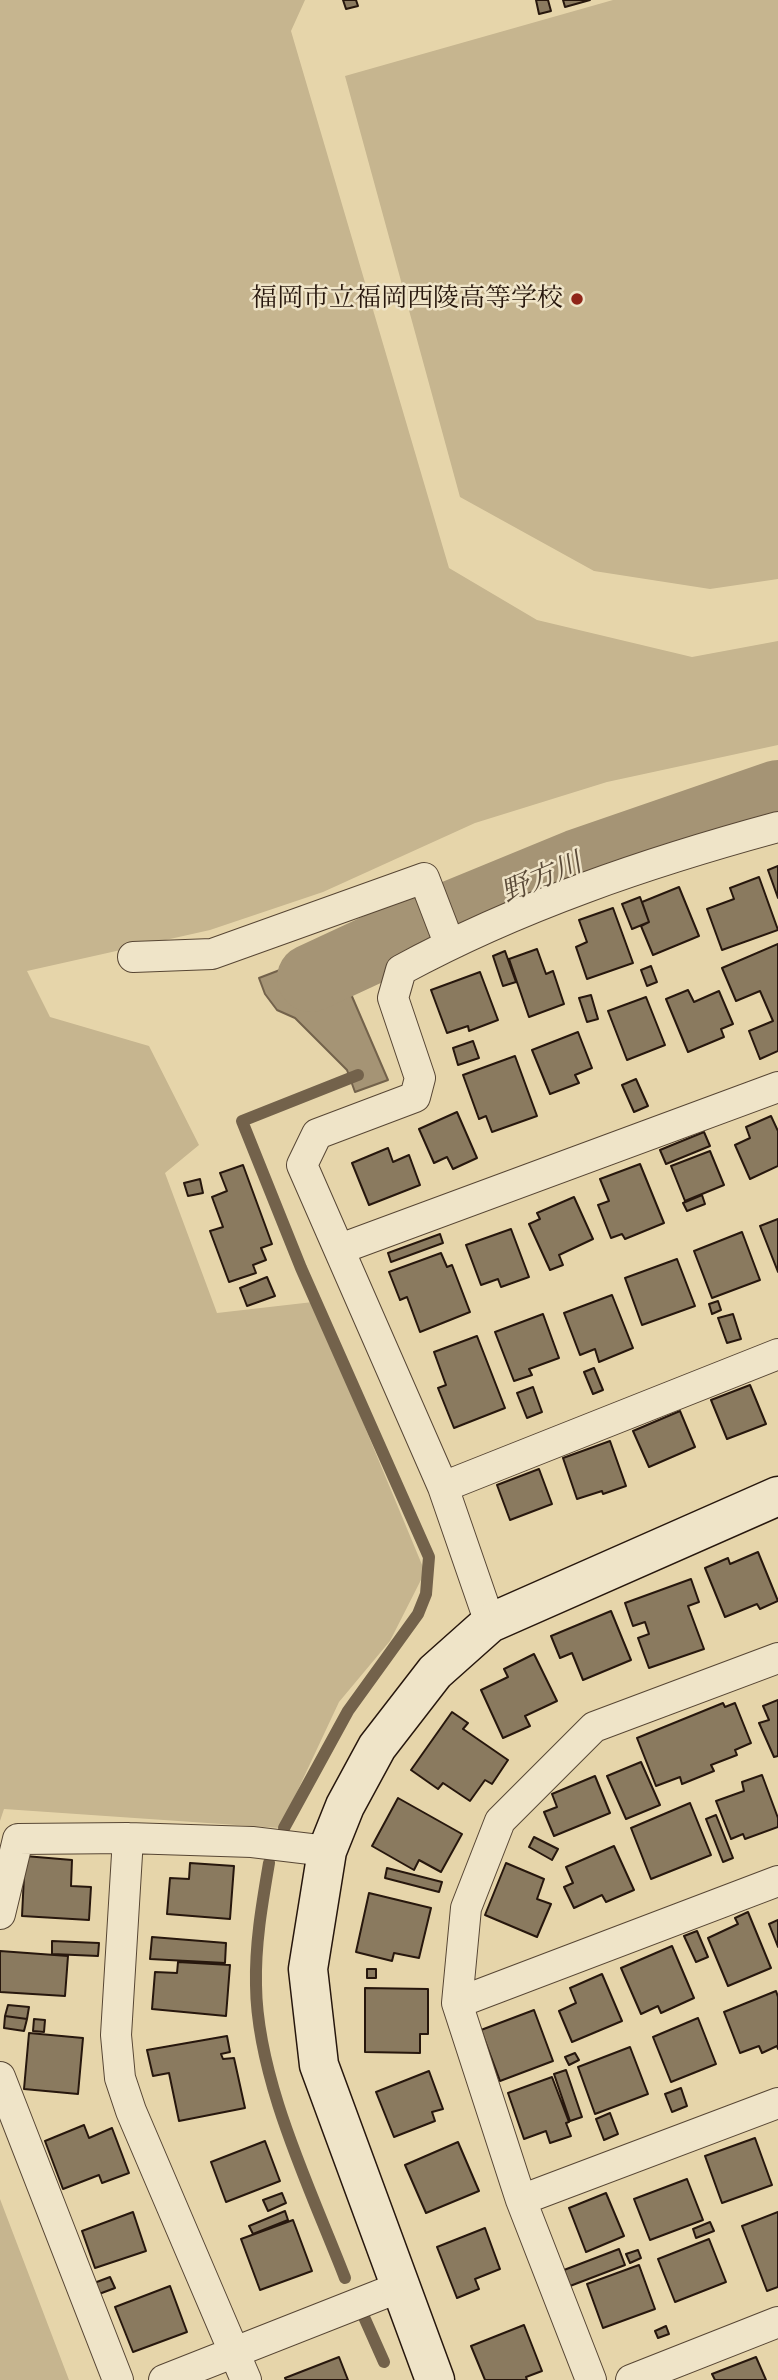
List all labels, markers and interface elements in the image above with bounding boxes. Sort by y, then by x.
place label: 福岡市立福岡西陵高等学校 [251,283,563,315]
marker: 福岡市立福岡西陵高等学校 [569,291,585,307]
water label: 野方川 [497,847,587,911]

